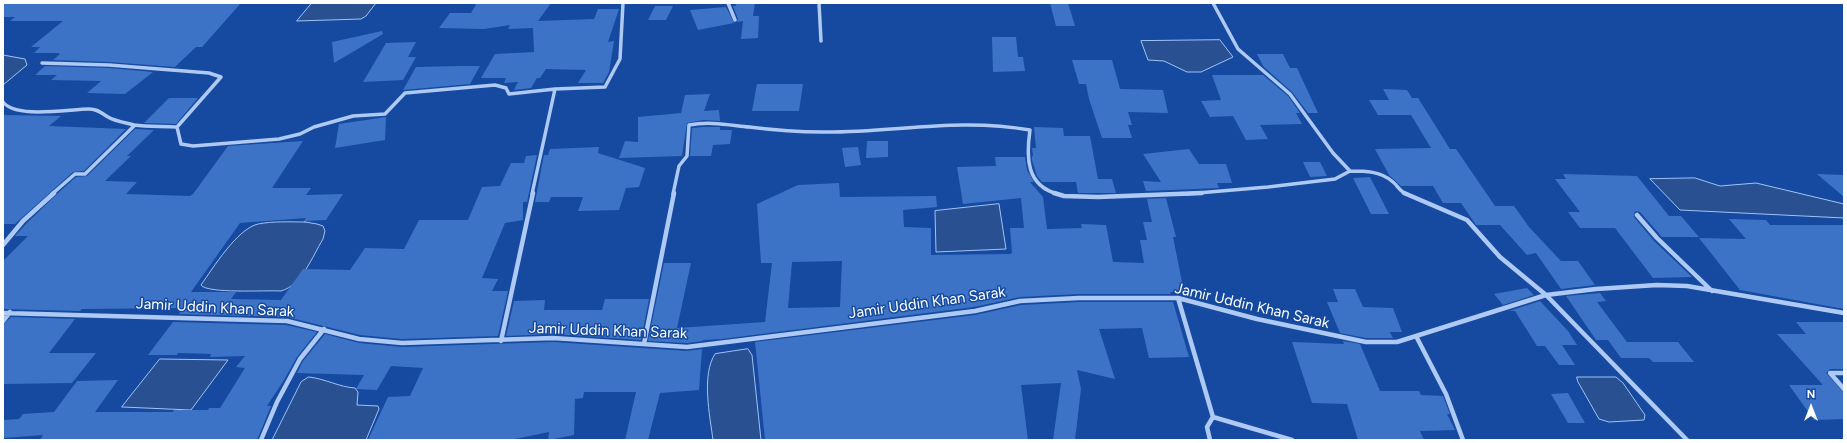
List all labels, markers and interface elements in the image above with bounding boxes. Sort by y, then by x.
street label: Jamir Uddin Khan Sarak [1173,279,1331,333]
street label: Jamir Uddin Khan Sarak [847,283,1007,323]
street label: Jamir Uddin Khan Sarak [136,295,294,321]
street label: Jamir Uddin Khan Sarak [529,319,687,343]
north arrow [1791,387,1831,427]
text: N [1807,388,1815,401]

